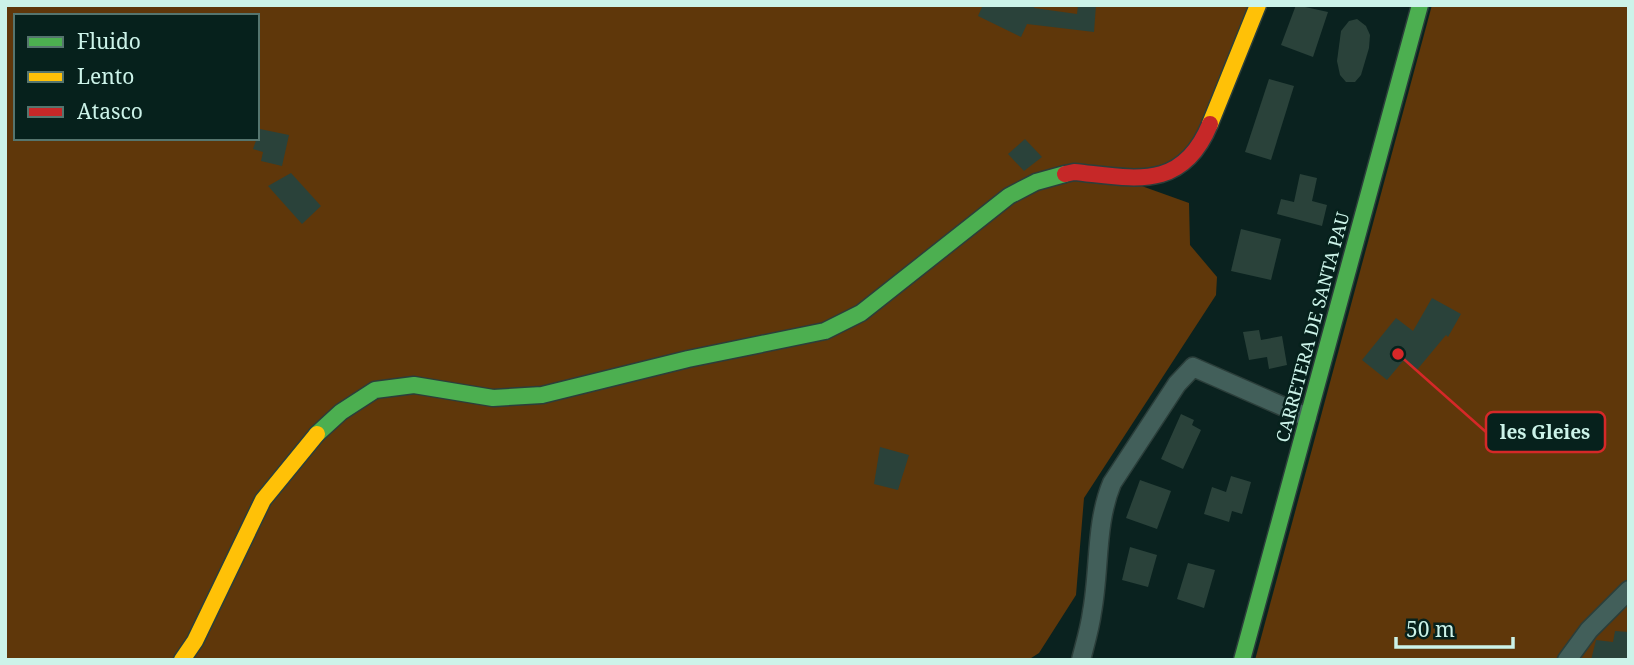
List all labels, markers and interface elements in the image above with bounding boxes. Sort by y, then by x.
legend [14,14,259,140]
text: Fluido [77,27,141,55]
text: Lento [77,62,134,90]
text: Atasco [77,97,143,125]
street label: CARRETERA DE SANTA PAU [1270,209,1354,445]
callout: les Gleies [1486,412,1605,452]
text: les Gleies [1500,419,1590,445]
scale bar [1396,606,1513,650]
text: 50 m [1406,615,1455,643]

